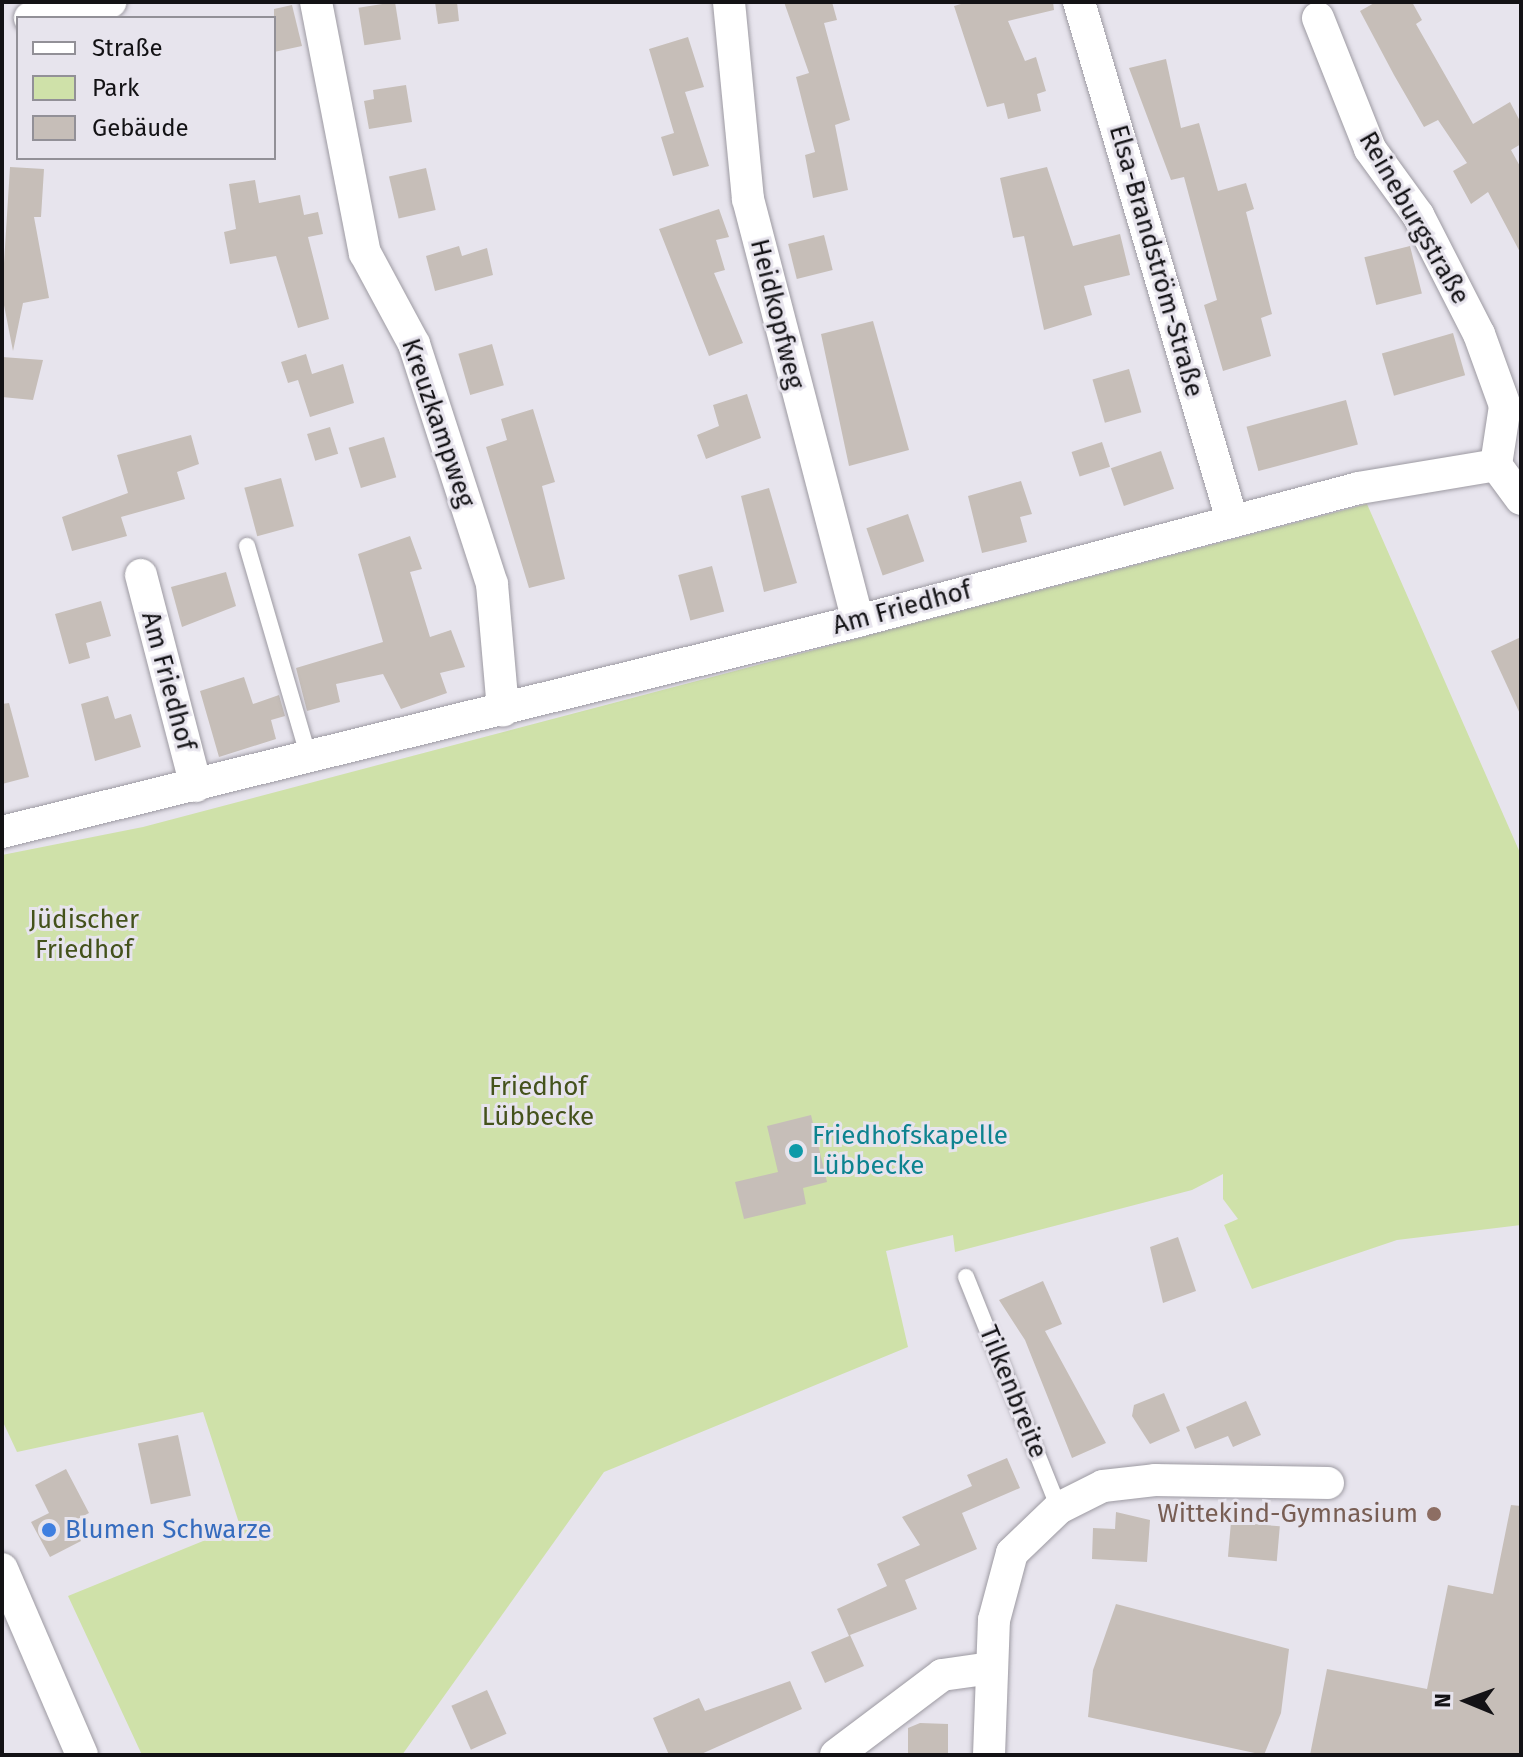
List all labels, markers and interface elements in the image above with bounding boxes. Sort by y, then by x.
legend [16,16,276,160]
text: Straße [92,34,163,62]
text: Park [92,74,139,102]
text: Gebäude [92,114,189,142]
street label: Elsa-Brandström-Straße [1102,121,1210,401]
street label: Reineburgstraße [1352,126,1476,310]
street label: Heidkopfweg [743,236,811,392]
street label: Kreuzkampweg [395,335,481,511]
street label: Am Friedhof [829,575,975,641]
street label: Am Friedhof [135,608,201,754]
park label: Jüdischer Friedhof [29,904,139,966]
park label: Friedhof Lübbecke [482,1071,594,1132]
place label: Friedhofskapelle Lübbecke [812,1120,1008,1182]
marker: Friedhofskapelle Lübbecke [787,1142,805,1160]
street label: Tilkenbreite [972,1321,1054,1463]
place label: Wittekind-Gymnasium [1157,1498,1418,1530]
marker: Wittekind-Gymnasium [1425,1505,1443,1523]
place label: Blumen Schwarze [65,1514,272,1546]
marker: Blumen Schwarze [40,1521,58,1539]
north arrow [1427,1661,1507,1741]
text: N [1429,1693,1456,1708]

